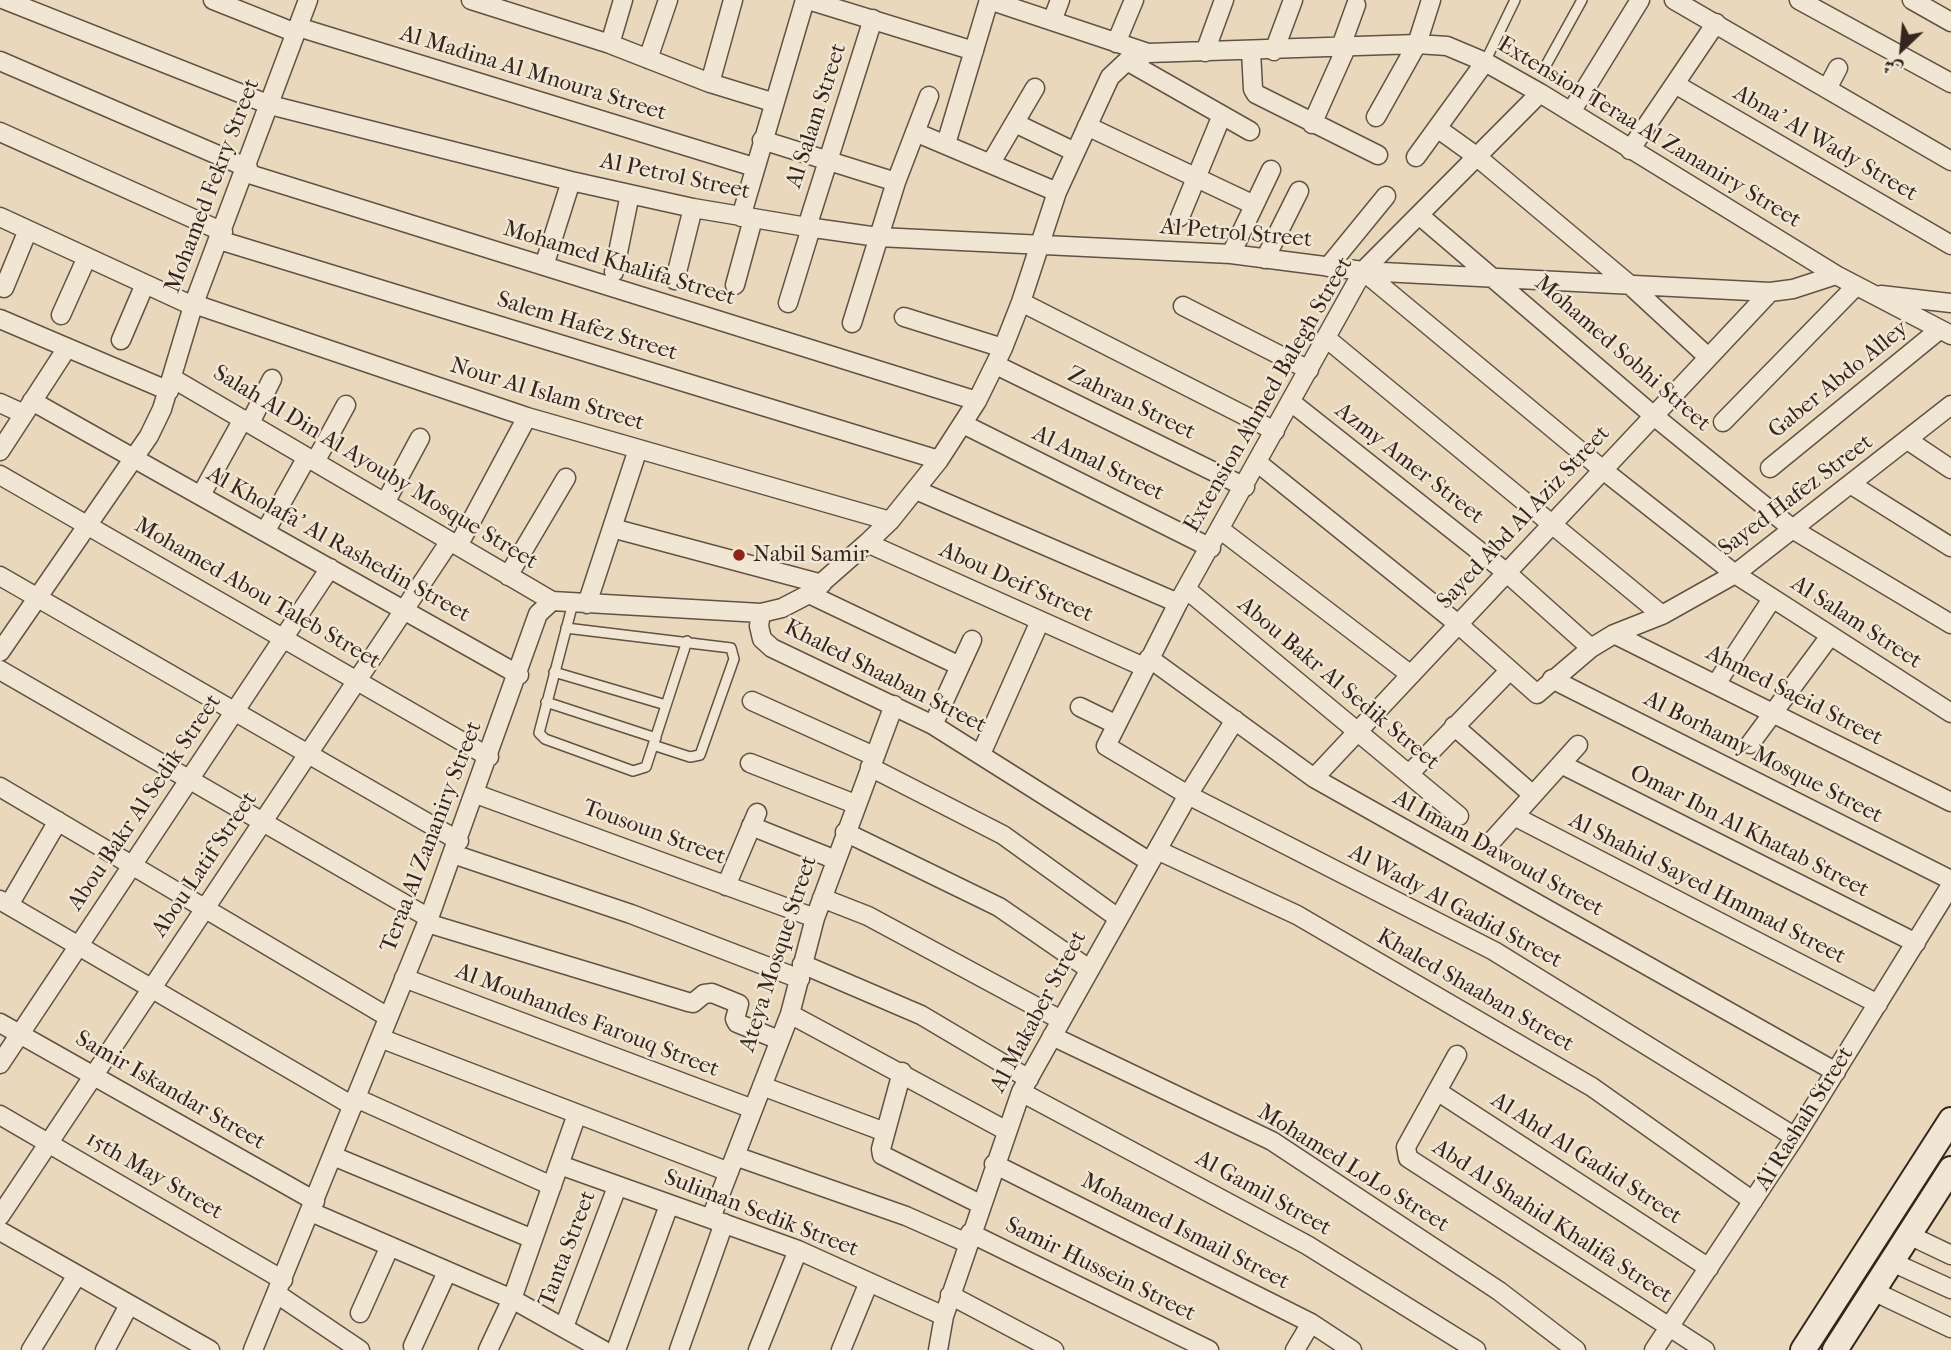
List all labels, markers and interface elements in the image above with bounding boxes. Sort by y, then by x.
north arrow [1867,14,1937,84]
street label: Al Madina Al Mnoura Street [396,20,670,128]
street label: Extension Teraa Al Zananiry Street [1492,31,1806,235]
street label: Al Salam Street [781,40,853,192]
text: ش [1880,54,1906,82]
street label: Mohamed Fekry Street [159,75,267,297]
street label: Abna' Al Wady Street [1728,80,1922,208]
street label: Al Petrol Street [598,148,752,206]
street label: Al Petrol Street [1159,214,1313,254]
street label: Mohamed Khalifa Street [500,216,738,312]
street label: Extension Ahmed Balegh Street [1179,252,1359,538]
street label: Mohamed Sobhi Street [1528,270,1716,438]
street label: Salem Hafez Street [493,286,681,368]
street label: Gaber Abdo Alley [1764,315,1914,445]
street label: Nour Al Islam Street [447,352,647,438]
street label: Salah Al Din Al Ayouby Mosque Street [208,360,542,576]
street label: Zahran Street [1063,361,1199,447]
street label: Azmy Amer Street [1329,397,1489,531]
street label: Al Amal Street [1028,420,1168,508]
street label: Sayed Abd Al Aziz Street [1432,420,1616,616]
street label: Sayed Hafez Street [1713,429,1879,563]
street label: Al Kholafa' Al Rashedin Street [201,461,475,629]
street label: Mohamed Abou Taleb Street [129,512,385,676]
street label: Abou Deif Street [935,537,1097,629]
place label: Nabil Samir [753,541,869,569]
marker: Nabil Samir [731,547,747,563]
street label: Al Salam Street [1785,570,1927,676]
street label: Abou Bakr Al Sedik Street [1232,592,1444,776]
street label: Khaled Shaaban Street [779,614,991,740]
street label: Ahmed Saeid Street [1701,640,1887,752]
street label: Al Borhamy Mosque Street [1639,686,1887,830]
street label: Abou Bakr Al Sedik Street [62,690,228,916]
street label: Teraa Al Zananiry Street [375,718,489,956]
street label: Omar Ibn Al Khatab Street [1625,760,1873,904]
street label: Al Imam Dawoud Street [1388,785,1608,923]
street label: Abou Latif Street [146,787,264,943]
street label: Tousoun Street [579,794,729,872]
street label: Al Shahid Sayed Hmmad Street [1564,807,1850,971]
street label: Al Wady Al Gadid Street [1344,839,1566,975]
street label: Ateya Mosque Street [734,853,824,1055]
street label: Khaled Shaaban Street [1372,923,1578,1059]
street label: Al Makaber Street [985,926,1093,1098]
street label: Al Mouhandes Farouq Street [451,958,723,1084]
street label: Samir Iskandar Street [70,1025,270,1157]
street label: Al Rashah Street [1750,1042,1860,1196]
street label: Al Ahd Al Gadid Street [1485,1087,1687,1231]
street label: Mohamed LoLo Street [1252,1099,1454,1239]
street label: 15th May Street [81,1126,227,1226]
street label: Abd Al Shahid Khalifa Street [1427,1134,1677,1310]
street label: Al Gamil Street [1190,1145,1336,1243]
street label: Suliman Sedik Street [660,1164,862,1264]
street label: Mohamed Ismail Street [1076,1168,1294,1296]
street label: Tanta Street [533,1187,603,1311]
street label: Samir Hussein Street [1000,1212,1200,1328]

